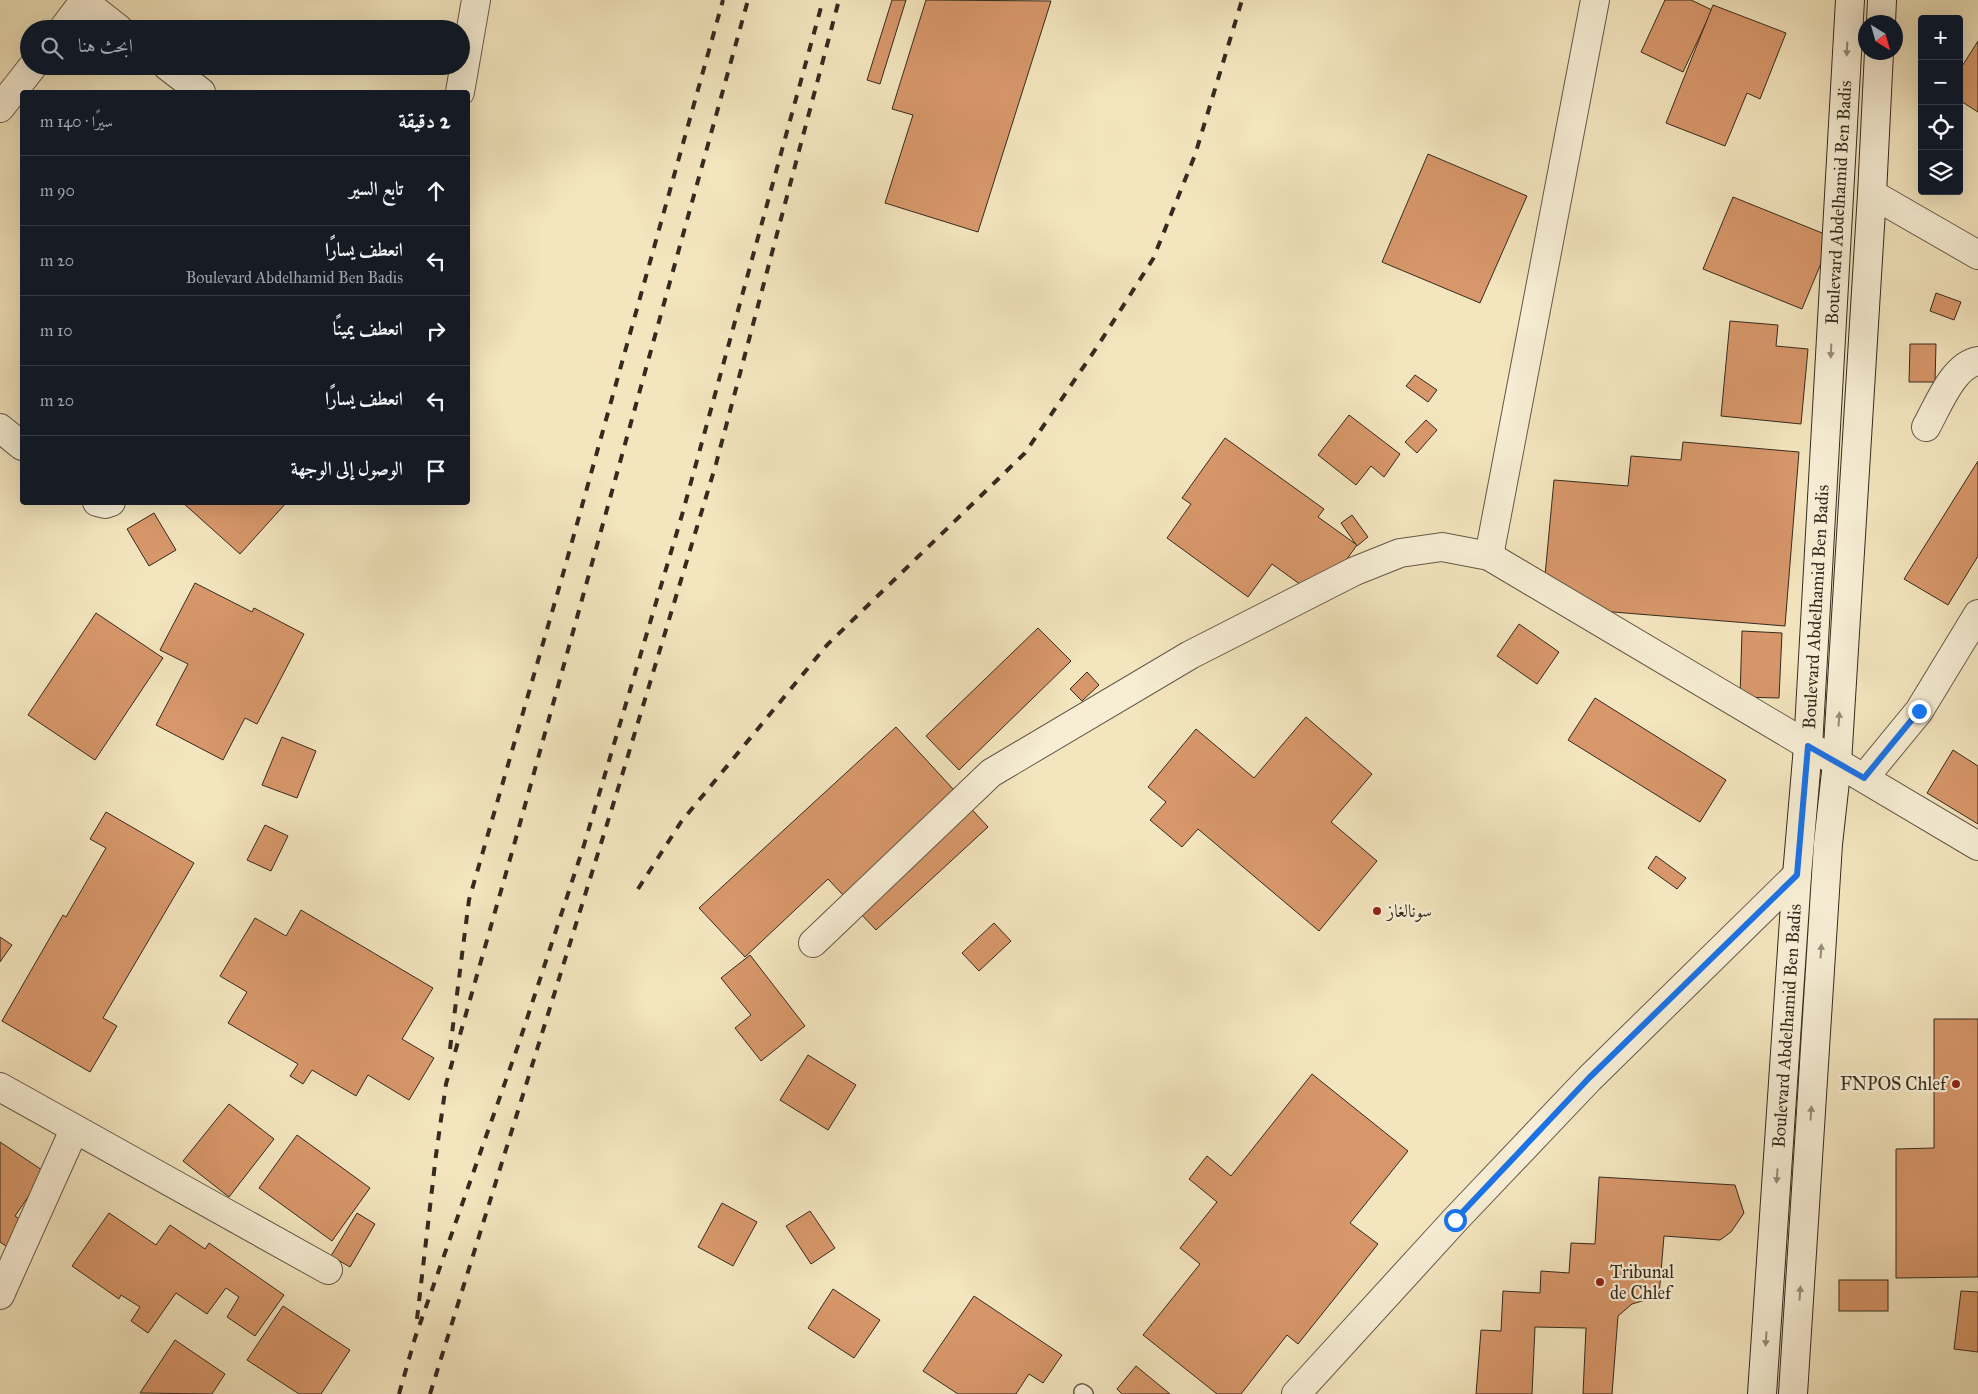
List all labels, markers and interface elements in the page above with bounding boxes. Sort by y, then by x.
north arrow [1858,15,1903,60]
map controls [1918,15,1963,195]
button: + [1918,15,1963,60]
search box [20,20,470,75]
icon: search [38,34,66,62]
text: ابحث هنا [78,34,133,57]
one-way arrow [1843,41,1851,57]
button: − [1918,60,1963,105]
street label: Boulevard Abdelhamid Ben Badis [1821,80,1856,325]
button: locate [1918,105,1963,150]
text: 2 دقيقة [398,108,450,134]
text: سيرًا · 140 m [40,112,113,131]
button: layers [1918,150,1963,195]
text: تابع السير [349,177,403,200]
icon: ahead [422,177,450,205]
text: 90 m [40,181,75,200]
text: انعطف يسارًا [325,238,403,261]
icon: left [422,247,450,275]
text: 20 m [40,251,74,270]
text: Boulevard Abdelhamid Ben Badis [186,268,403,287]
text: انعطف يمينًا [333,317,403,340]
icon: right [422,317,450,345]
text: 10 m [40,321,72,340]
one-way arrow [1826,343,1834,359]
text: انعطف يسارًا [325,387,403,410]
icon: left [422,387,450,415]
text: 20 m [40,391,74,410]
text: الوصول إلى الوجهة [291,457,403,480]
icon: arrive [422,457,450,485]
street label: Boulevard Abdelhamid Ben Badis [1798,484,1834,730]
route end [1908,700,1931,723]
one-way arrow [1836,711,1844,727]
place label: سونالغاز [1385,900,1432,922]
street label: Boulevard Abdelhamid Ben Badis [1768,903,1806,1149]
marker: سونالغاز [1371,905,1383,917]
one-way arrow [1818,943,1826,959]
place label: FNPOS Chlef [1840,1073,1949,1095]
marker: FNPOS Chlef [1950,1078,1962,1090]
one-way arrow [1808,1105,1816,1121]
one-way arrow [1773,1169,1781,1185]
route start [1444,1209,1467,1232]
place label: Tribunal de Chlef [1610,1261,1674,1304]
marker: Tribunal de Chlef [1594,1276,1606,1288]
one-way arrow [1796,1285,1804,1301]
one-way arrow [1762,1331,1770,1347]

